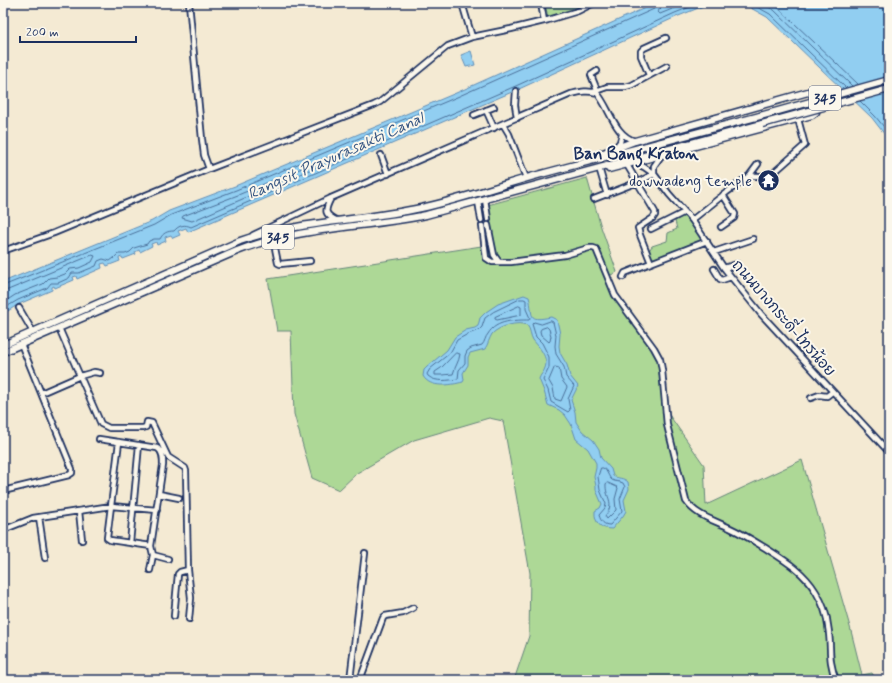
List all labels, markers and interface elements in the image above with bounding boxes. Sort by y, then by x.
scale bar [20,18,136,44]
text: 200 m [26,25,59,41]
road number: 345 [809,86,841,110]
water label: Rangsit Prayurasakti Canal [244,107,430,206]
district label: Ban Bang Kraton [573,143,699,168]
temple icon: dowwadeng temple [755,168,781,194]
place label: dowwadeng temple [629,172,752,193]
road number: 345 [262,225,294,249]
street label: ถนนบางกระดี่-ไทรน้อย [727,253,843,381]

